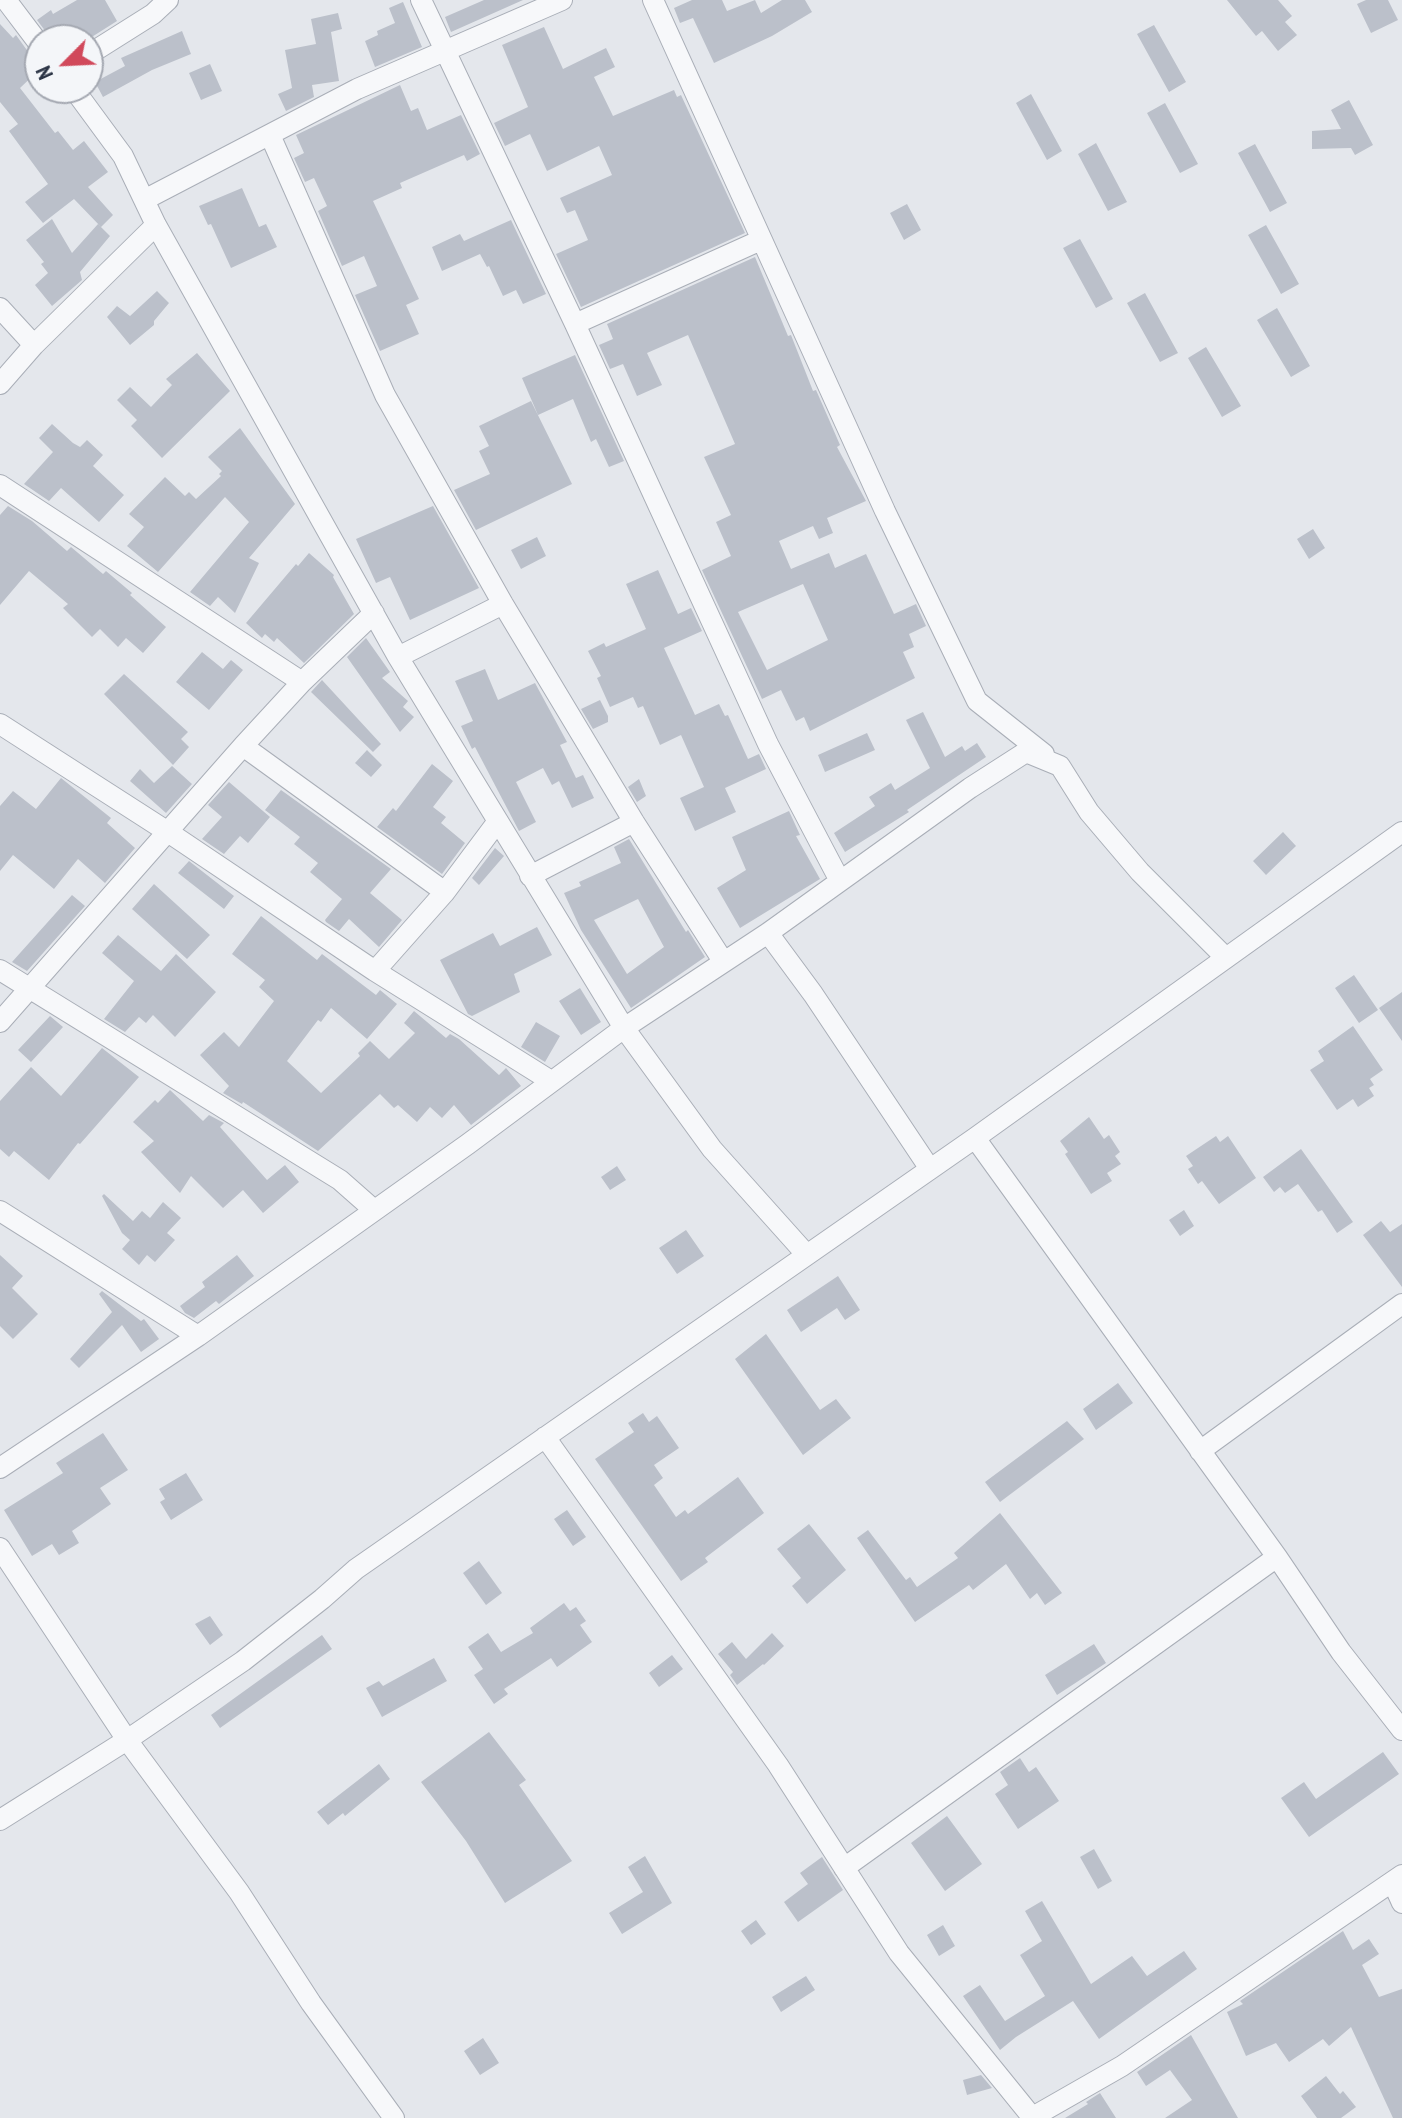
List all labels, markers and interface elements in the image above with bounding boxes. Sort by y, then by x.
north arrow [24,24,104,104]
text: N [29,62,59,84]

